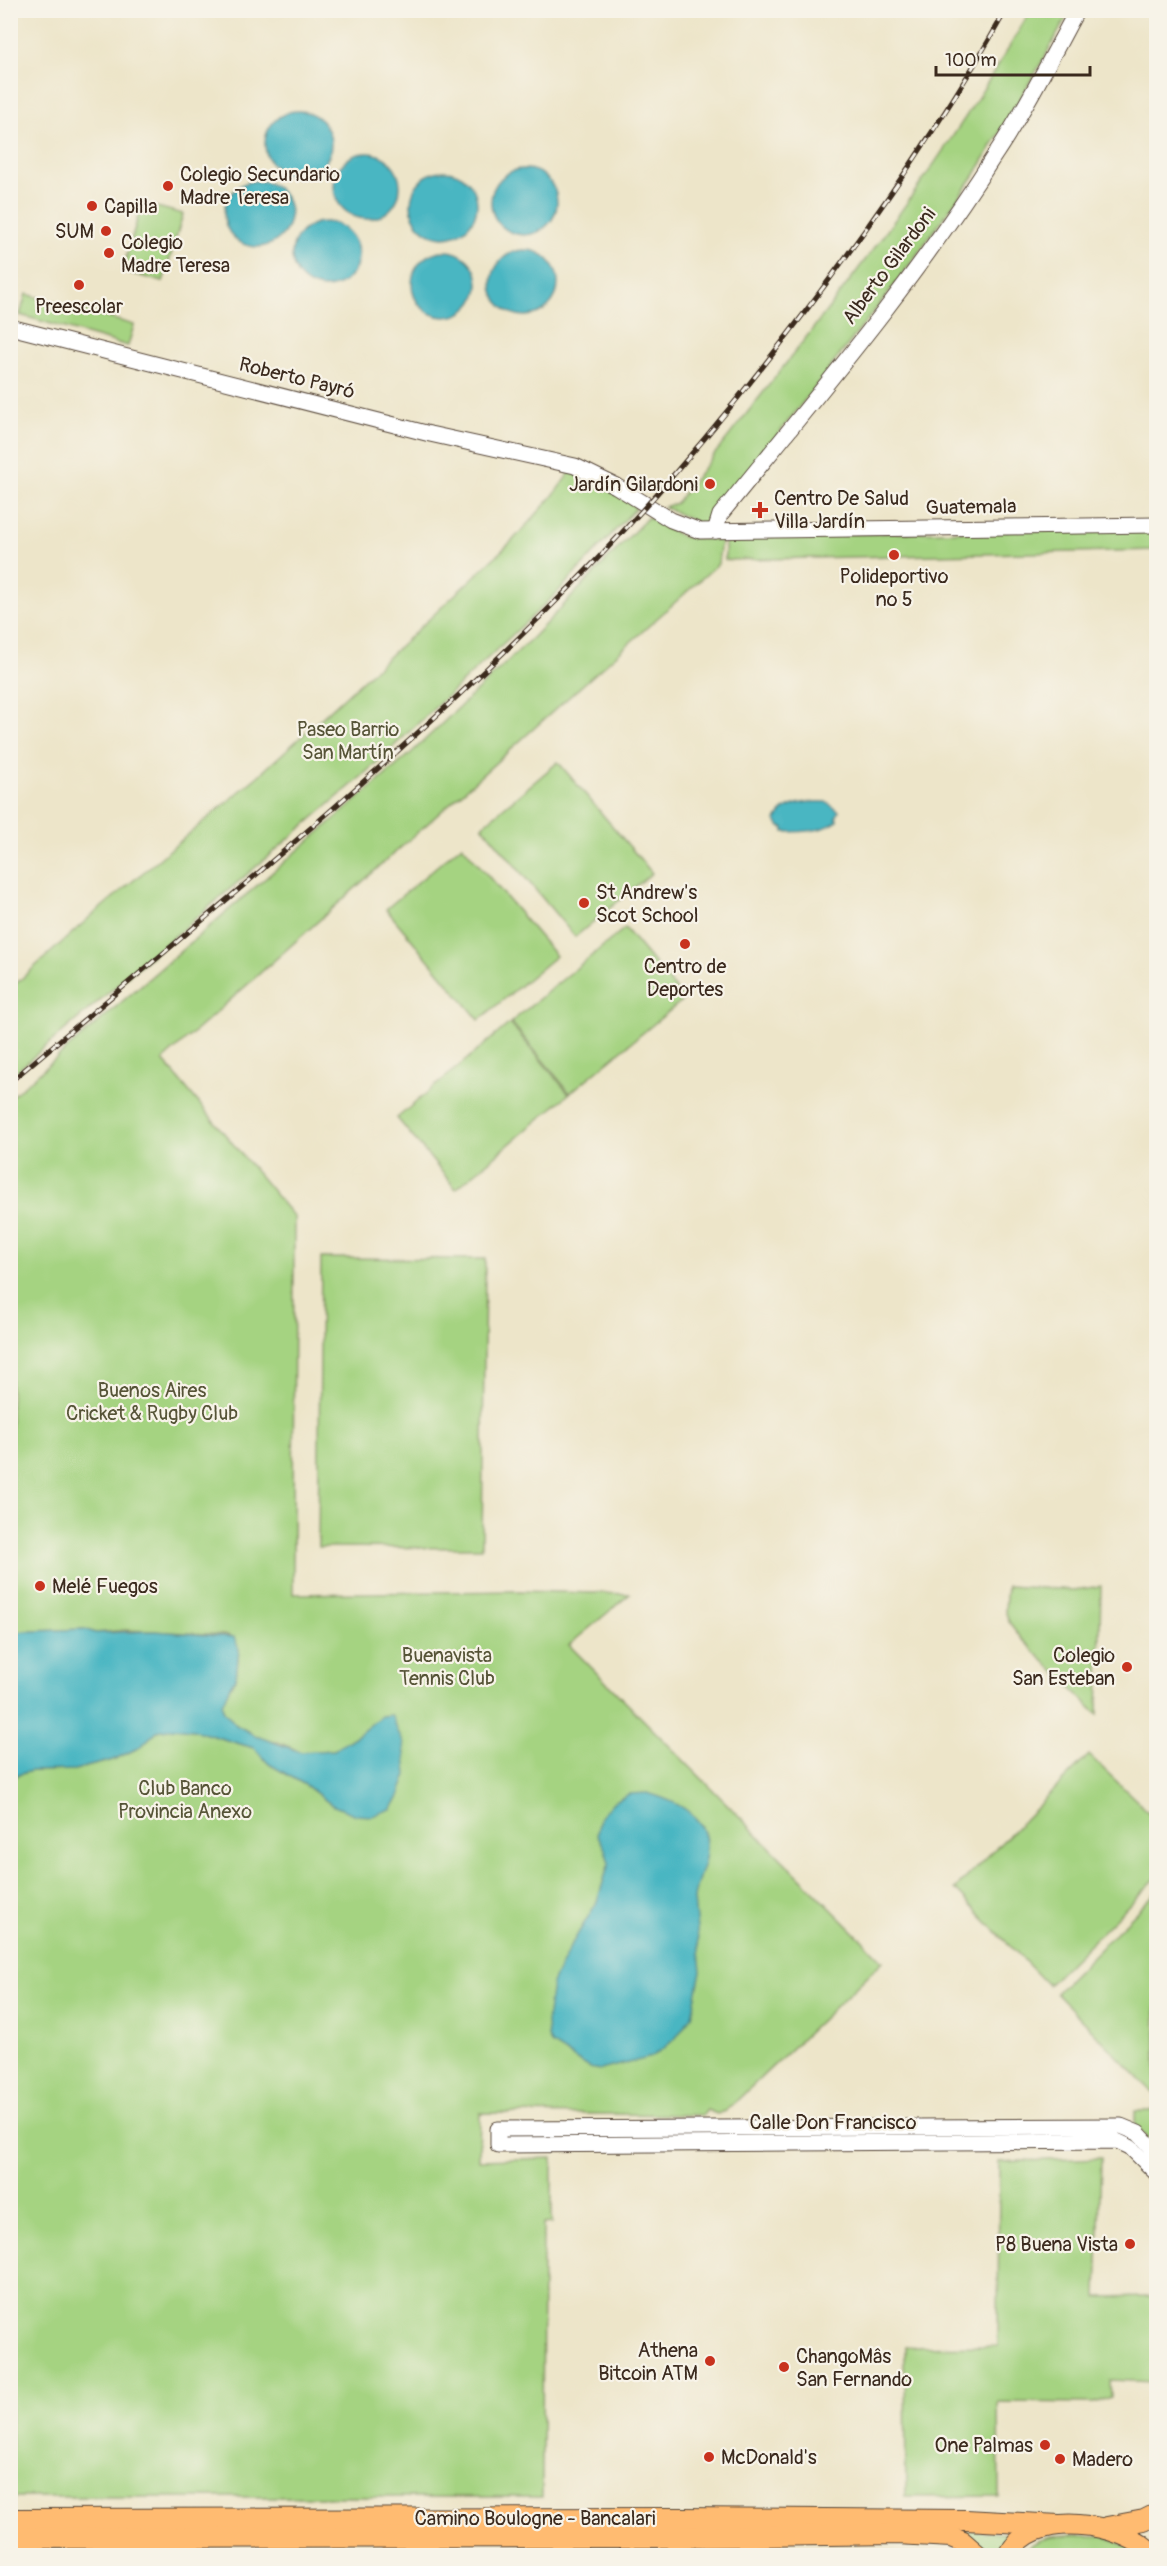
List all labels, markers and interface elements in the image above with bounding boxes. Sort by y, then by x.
scale bar [936,39,1090,77]
text: 100 m [945,49,997,72]
place label: Colegio Secundario Madre Teresa [180,162,340,210]
marker: Colegio Secundario Madre Teresa [161,179,175,193]
place label: Capilla [104,194,157,219]
marker: Capilla [85,199,99,213]
street label: Alberto Gilardoni [837,203,941,329]
place label: SUM [55,219,94,244]
marker: SUM [99,224,113,238]
place label: Colegio Madre Teresa [121,230,230,278]
marker: Colegio Madre Teresa [102,246,116,260]
marker: Preescolar [72,278,86,292]
place label: Preescolar [35,294,123,319]
street label: Roberto Payró [237,352,358,404]
place label: Jardín Gilardoni [569,472,698,497]
marker: Jardín Gilardoni [703,477,717,491]
place label: Centro De Salud Villa Jardín [774,486,909,534]
street label: Guatemala [925,494,1017,520]
marker: Centro De Salud Villa Jardín [751,501,769,519]
marker: Polideportivo nº 5 [887,548,901,562]
place label: Polideportivo nº 5 [839,564,949,612]
park label: Paseo Barrio San Martín [297,717,400,765]
place label: St Andrew's Scot School [596,880,698,928]
marker: St Andrew's Scot School [577,896,591,910]
marker: Centro de Deportes [678,937,692,951]
place label: Centro de Deportes [644,954,726,1002]
park label: Buenos Aires Cricket & Rugby Club [66,1378,238,1426]
place label: Melé Fuegos [52,1574,158,1599]
marker: Melé Fuegos [33,1579,47,1593]
park label: Buenavista Tennis Club [399,1643,495,1691]
place label: Colegio San Esteban [1012,1643,1115,1691]
marker: Colegio San Esteban [1120,1660,1134,1674]
park label: Club Banco Provincia Anexo [118,1776,252,1824]
street label: Calle Don Francisco [750,2110,917,2135]
place label: P8 Buena Vista [995,2232,1118,2257]
marker: P8 Buena Vista [1123,2237,1137,2251]
place label: Athena Bitcoin ATM [598,2338,698,2386]
place label: ChangoMâs San Fernando [796,2344,912,2392]
marker: Athena Bitcoin ATM [703,2354,717,2368]
marker: ChangoMâs San Fernando [777,2360,791,2374]
place label: One Palmas [934,2433,1033,2458]
marker: One Palmas [1038,2438,1052,2452]
place label: McDonald's [721,2445,817,2470]
place label: Madero [1072,2447,1133,2472]
marker: McDonald's [702,2450,716,2464]
marker: Madero [1053,2452,1067,2466]
street label: Camino Boulogne - Bancalari [414,2506,656,2531]

